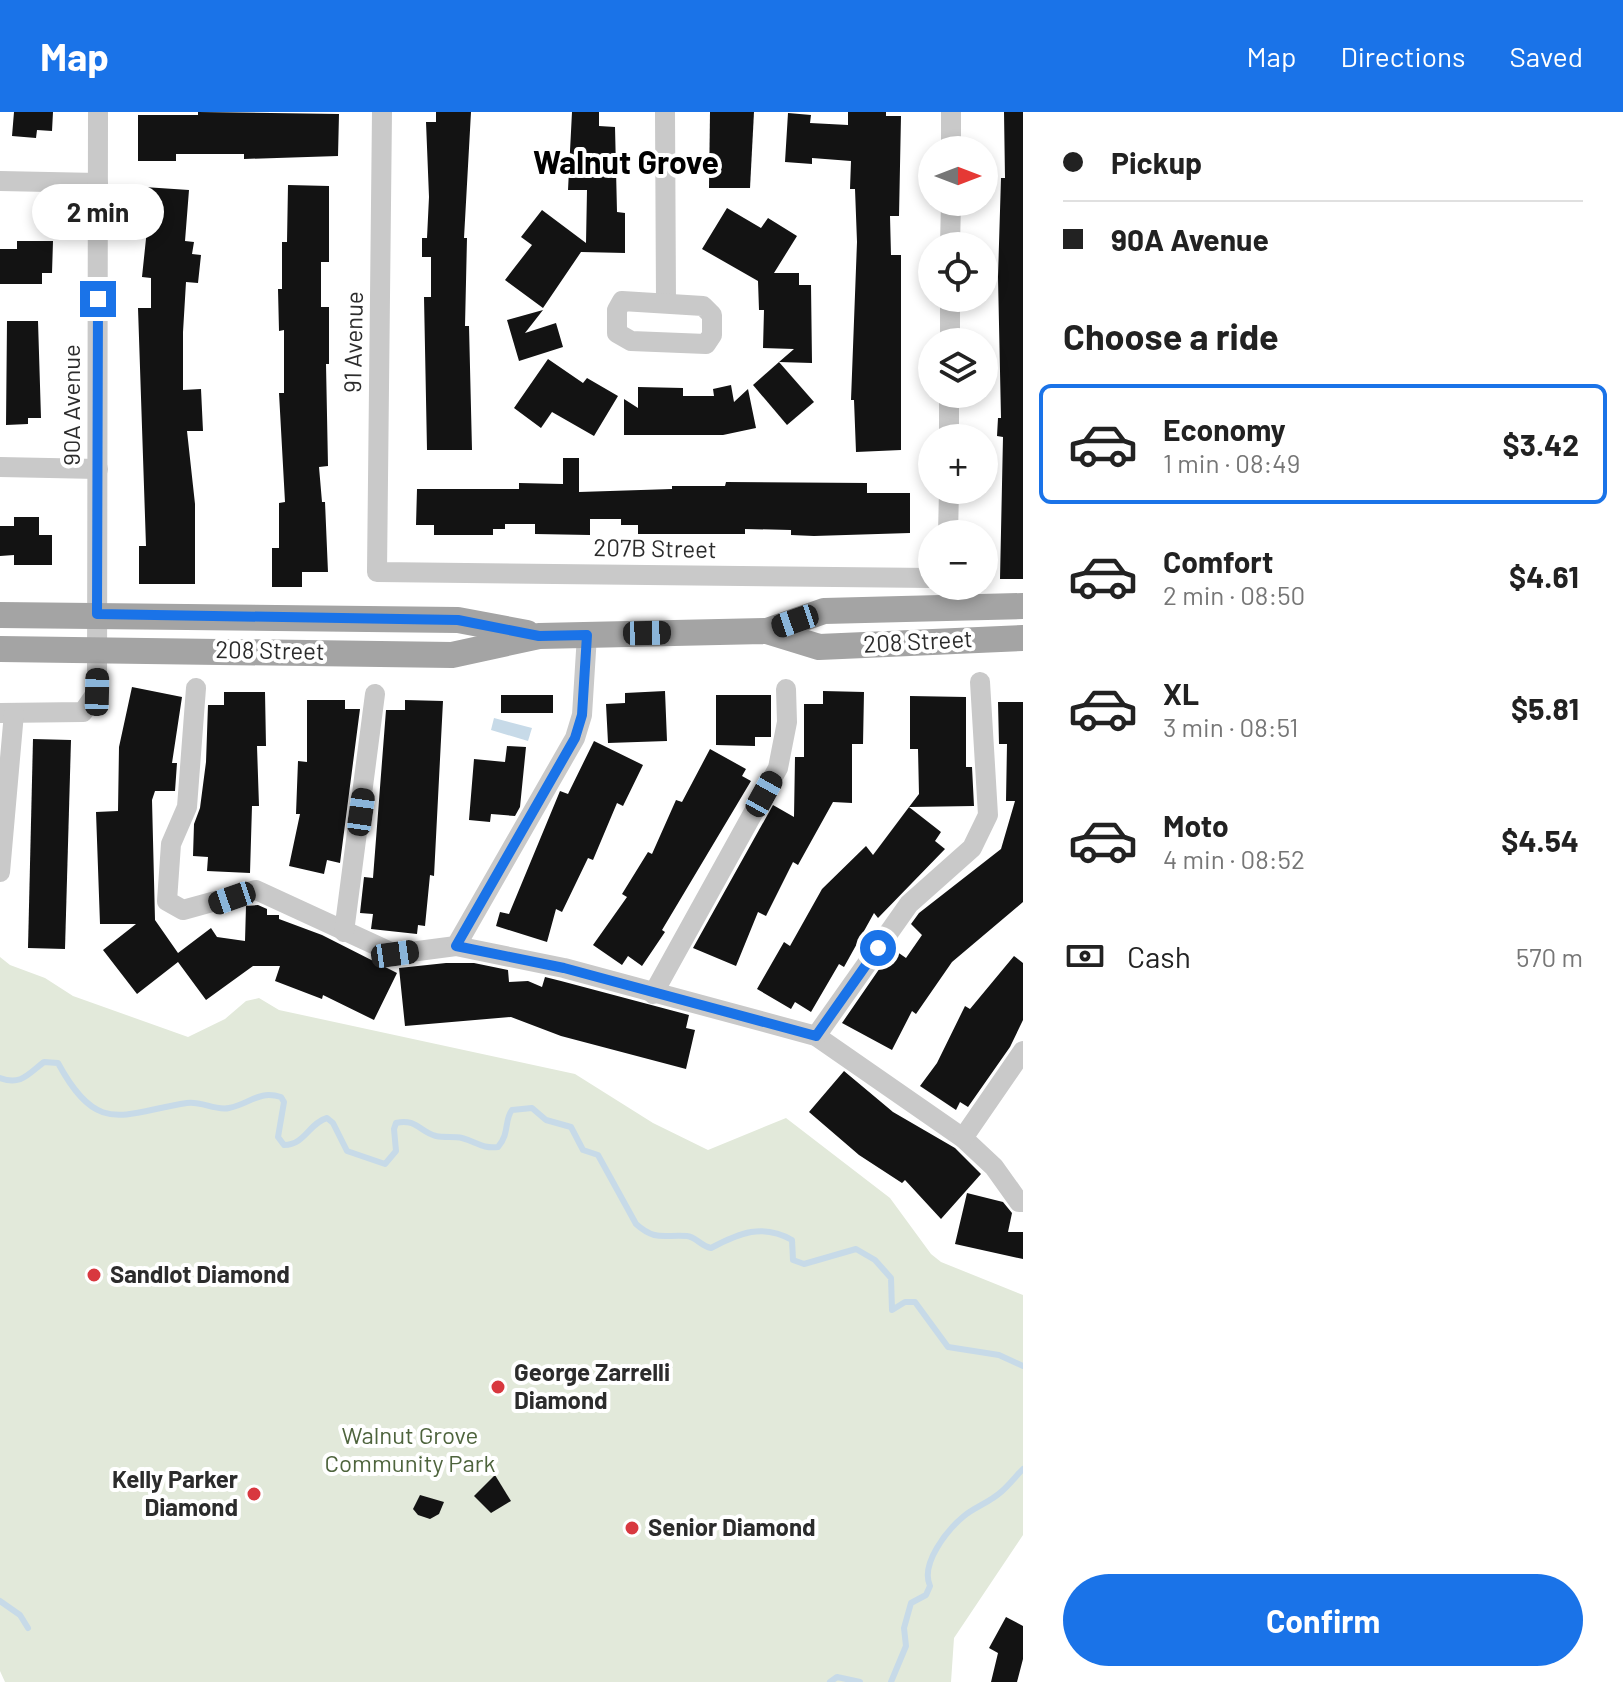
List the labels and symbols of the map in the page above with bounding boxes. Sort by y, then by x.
north arrow [918,136,998,216]
district label: Walnut Grove [533,142,719,180]
callout: 2 min [32,183,164,239]
route end [80,281,116,317]
street label: 91 Avenue [337,291,368,393]
street label: 90A Avenue [56,344,85,466]
street label: 207B Street [593,532,717,563]
car [768,602,822,640]
car [623,621,671,645]
street label: 208 Street [863,623,973,658]
street label: 208 Street [215,634,325,665]
car [85,668,109,716]
car [742,767,786,821]
car [346,787,376,837]
car [205,879,259,917]
route start [860,930,896,966]
car [370,939,420,969]
place label: Sandlot Diamond [110,1259,290,1288]
marker: Sandlot Diamond [85,1266,103,1284]
place label: George Zarrelli Diamond [514,1357,670,1414]
marker: George Zarrelli Diamond [489,1378,507,1396]
park label: Walnut Grove Community Park [325,1420,496,1477]
place label: Kelly Parker Diamond [112,1464,238,1521]
marker: Kelly Parker Diamond [245,1485,263,1503]
place label: Senior Diamond [648,1512,816,1541]
marker: Senior Diamond [623,1519,641,1537]

